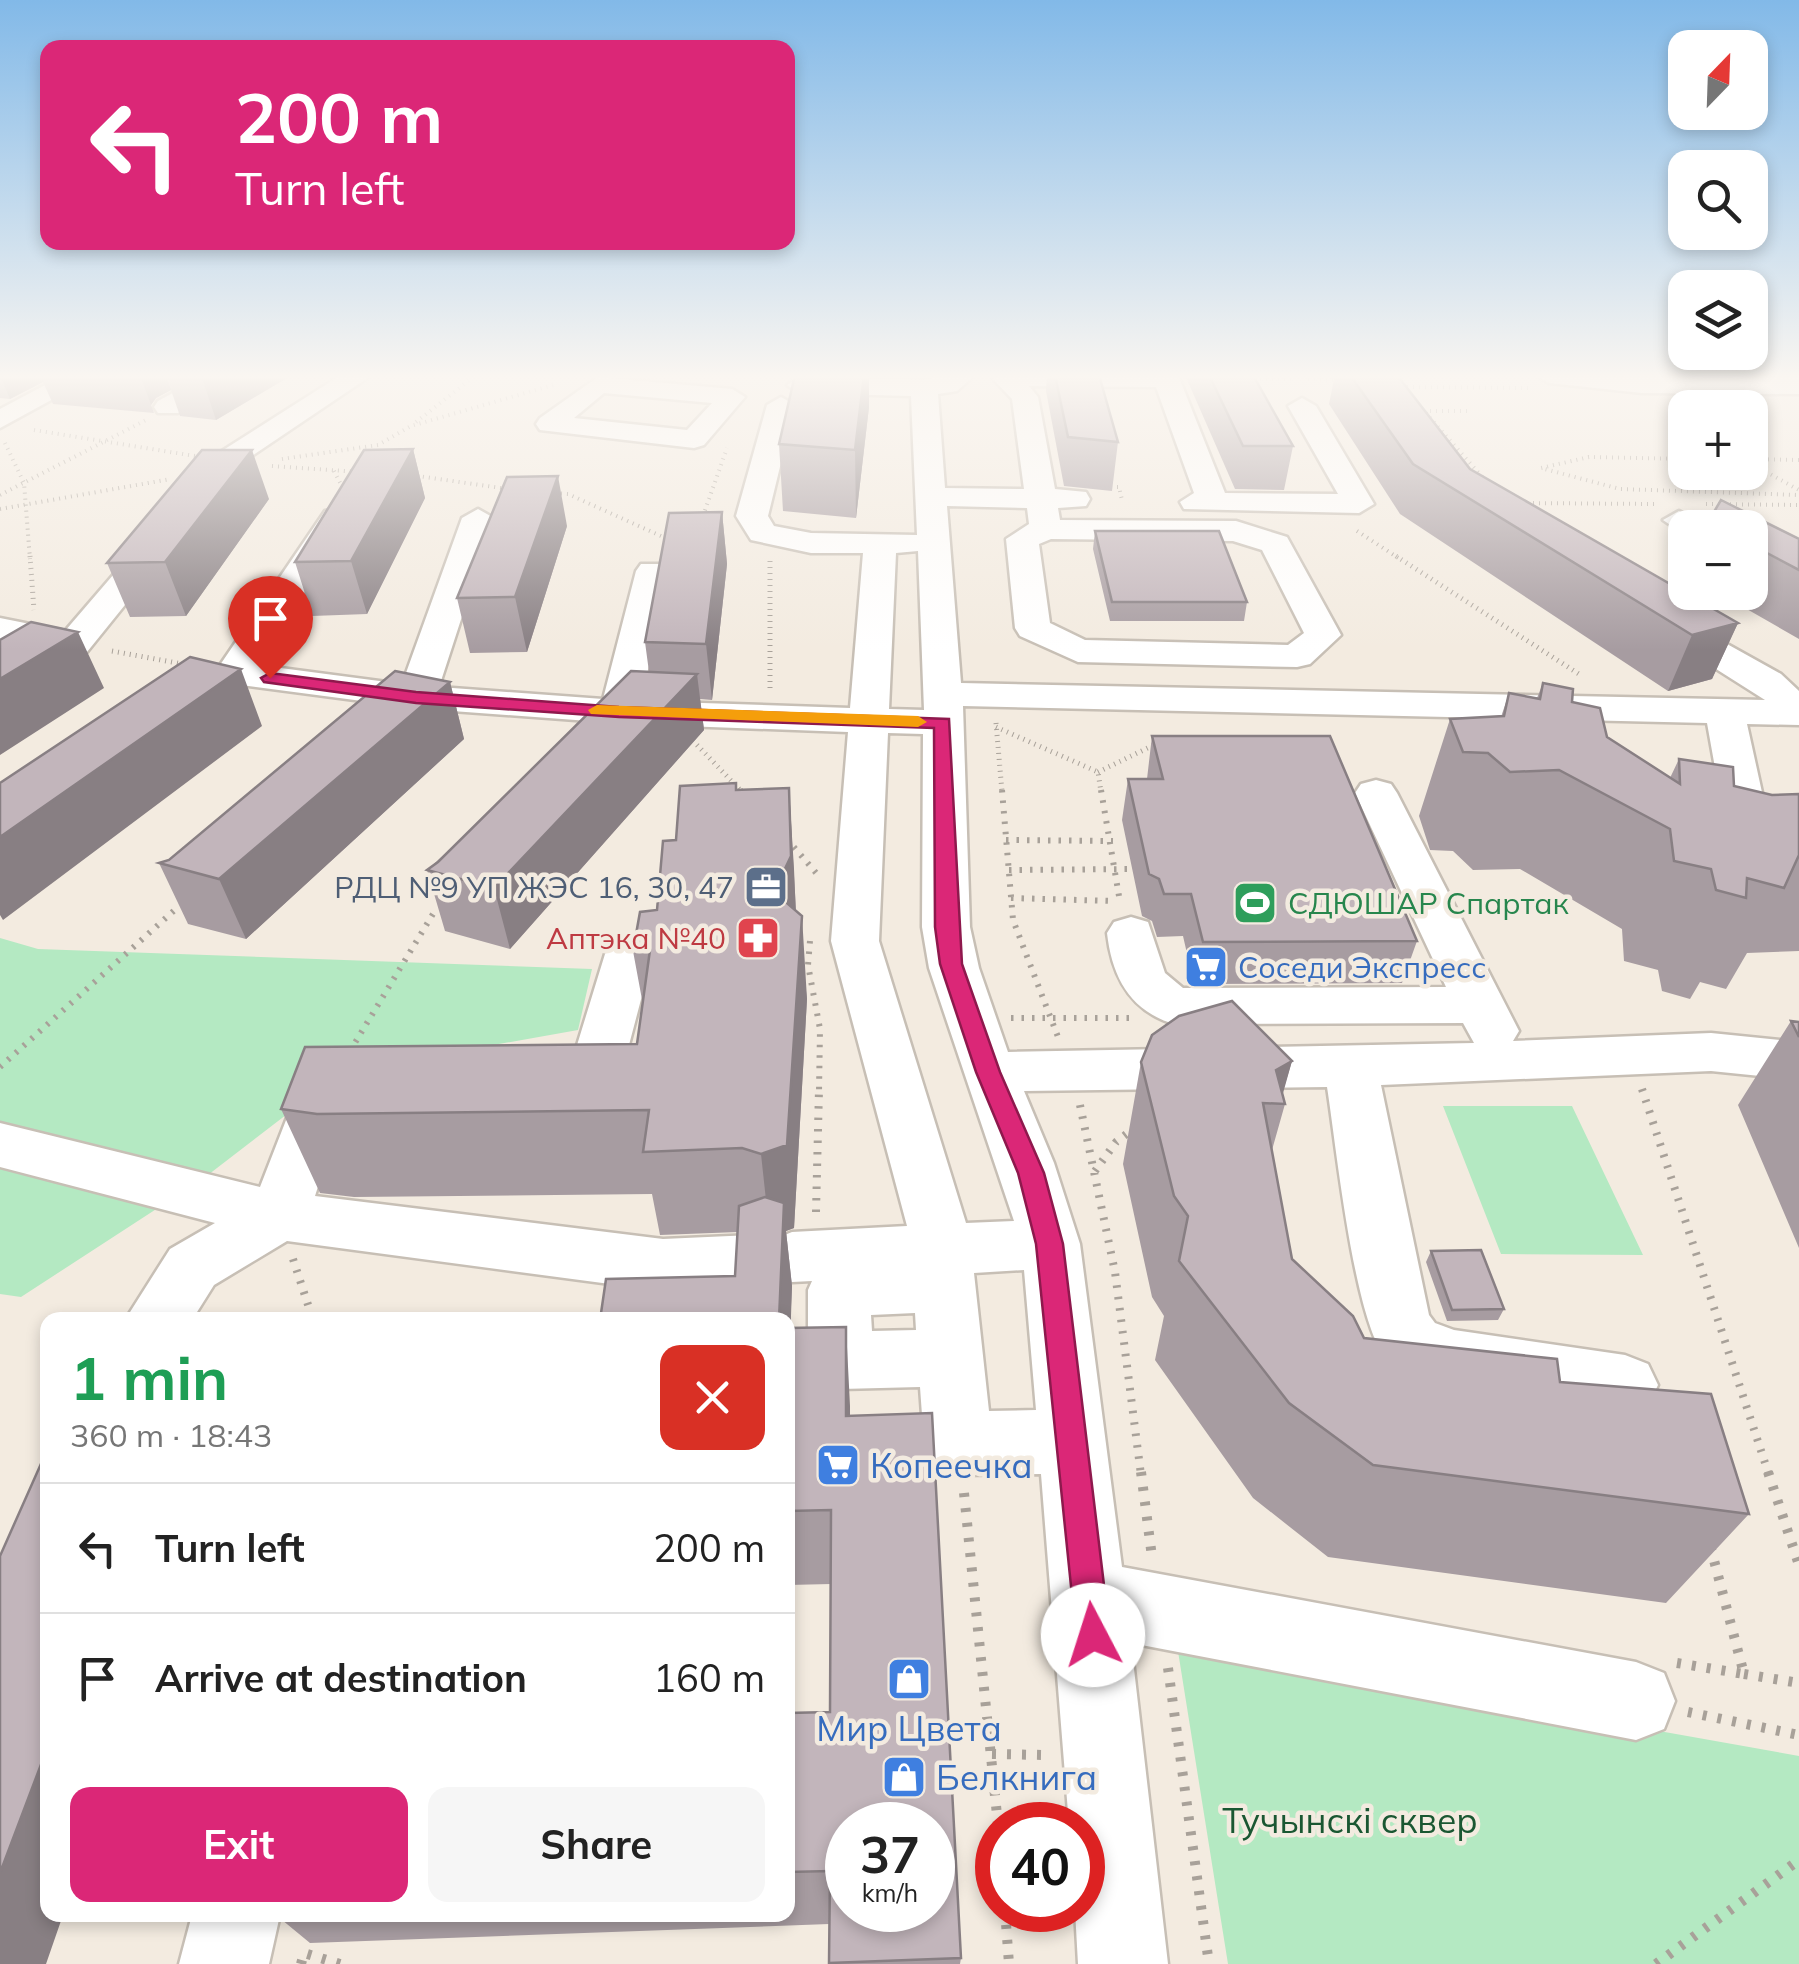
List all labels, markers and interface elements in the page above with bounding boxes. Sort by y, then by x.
north arrow [1668,30,1768,130]
map controls [1668,30,1768,610]
text: 200 m [235,73,443,161]
icon: left [70,80,200,210]
button: search [1668,150,1768,250]
text: Turn left [235,160,404,216]
button: layers [1668,270,1768,370]
button: + [1668,390,1768,490]
button: − [1668,510,1768,610]
pin [228,576,313,679]
icon: arrive [243,591,298,646]
office icon: РДЦ №9 УП ЖЭС 16, 30, 47 [743,864,789,910]
place label: РДЦ №9 УП ЖЭС 16, 30, 47 [334,868,734,906]
sports icon: СДЮШАР Спартак [1232,880,1278,926]
place label: СДЮШАР Спартак [1288,884,1570,922]
pharmacy icon: Аптэка №40 [735,915,781,961]
place label: Аптэка №40 [546,919,726,957]
supermarket icon: Соседи Экспресс [1183,944,1229,990]
place label: Соседи Экспресс [1238,948,1486,986]
text: 1 min [70,1340,228,1415]
button: close [660,1345,765,1450]
text: 360 m · 18:43 [70,1415,272,1455]
supermarket icon: Копеечка [815,1442,861,1488]
place label: Копеечка [870,1443,1033,1487]
icon: left [70,1521,125,1576]
text: Turn left [155,1524,305,1572]
text: 200 m [653,1524,765,1572]
position arrow [1041,1583,1145,1687]
icon: arrive [70,1651,125,1706]
text: Arrive at destination [155,1654,527,1702]
text: 160 m [653,1654,765,1702]
shop icon: Мир Цвета [886,1656,932,1702]
place label: Мир Цвета [816,1706,1002,1750]
shop icon: Белкнига [881,1754,927,1800]
place label: Белкнига [936,1755,1097,1799]
button: Exit [70,1787,408,1902]
button: Share [428,1787,765,1902]
park label: Тучынскі сквер [1222,1798,1478,1842]
speed limit sign: 40 [975,1802,1105,1932]
text: 37 [860,1823,920,1886]
text: km/h [862,1877,918,1908]

